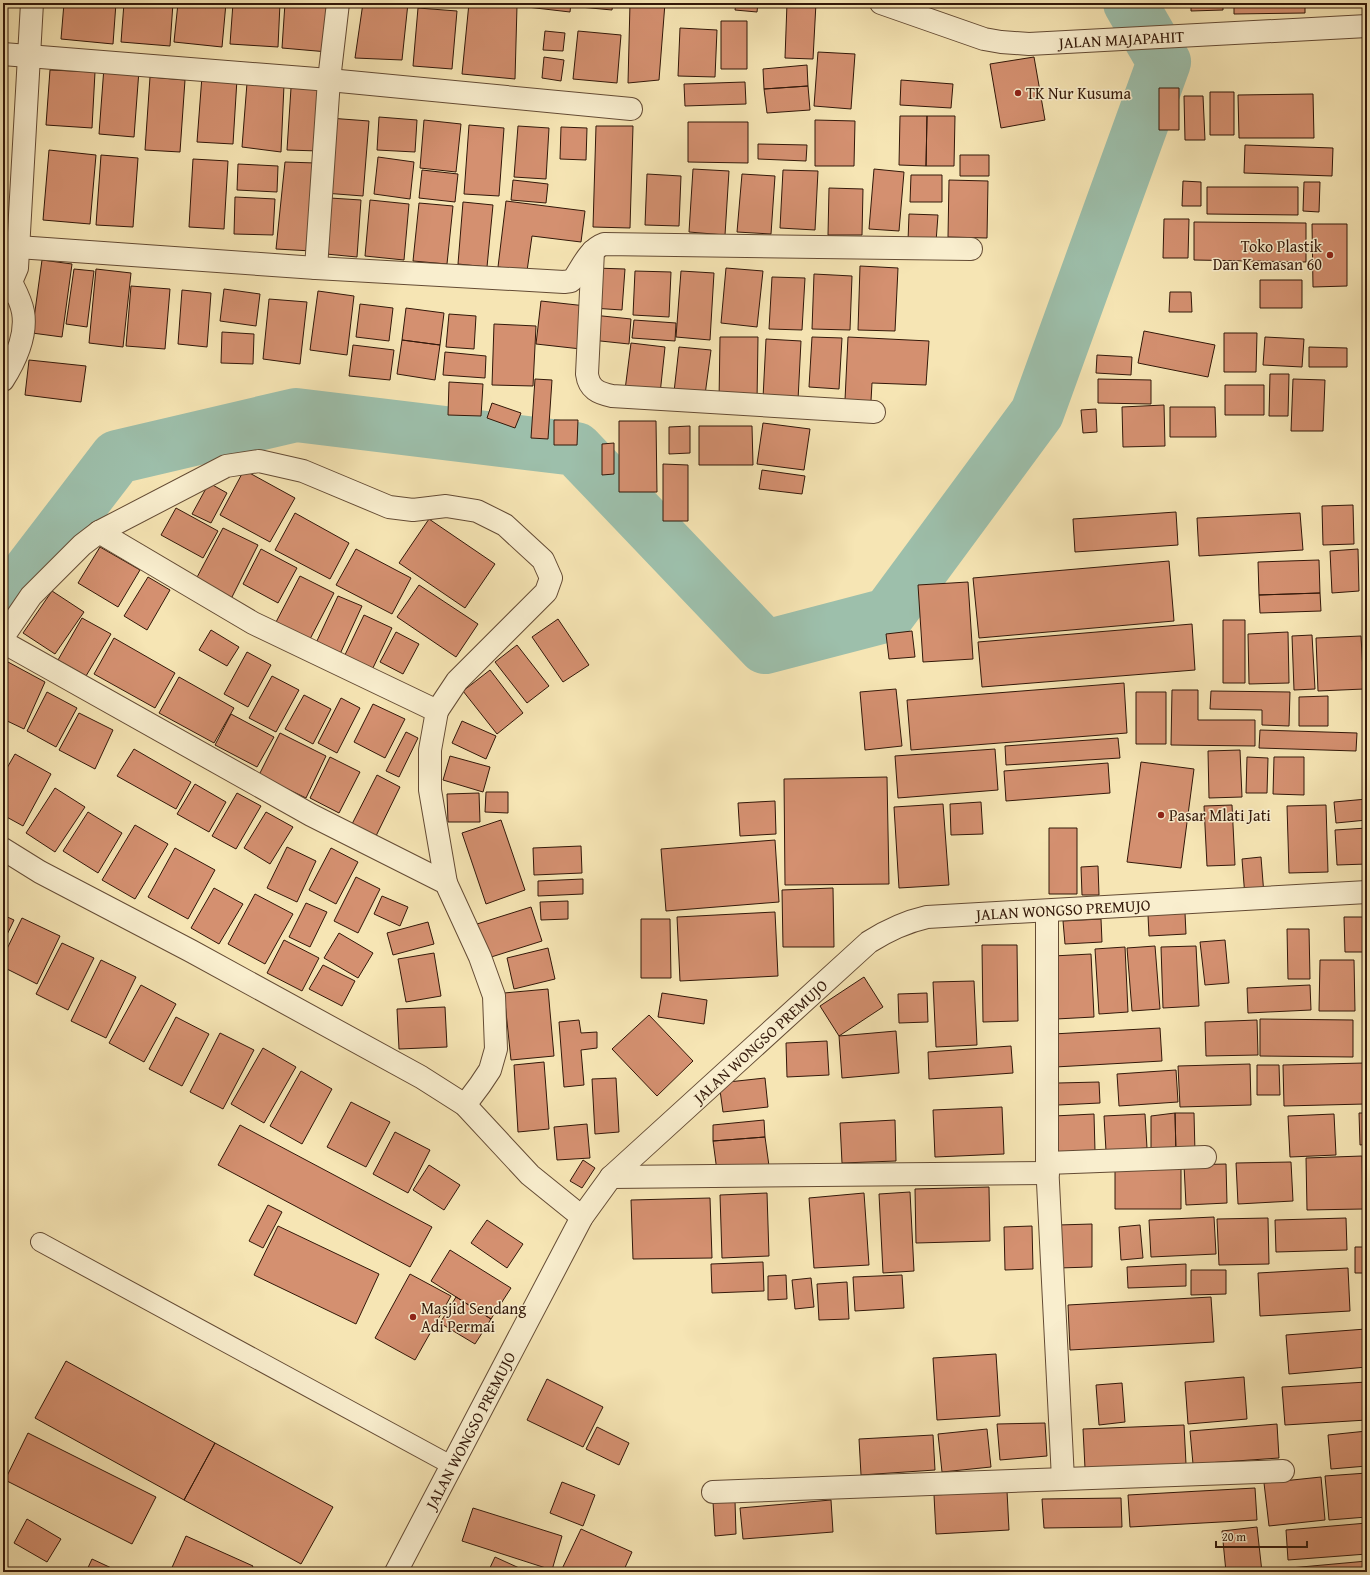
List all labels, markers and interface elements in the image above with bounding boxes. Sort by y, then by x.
street label: JALAN MAJAPAHIT [1056,24,1185,55]
place label: TK Nur Kusuma [1026,81,1131,105]
marker: TK Nur Kusuma [1013,88,1023,98]
place label: Toko Plastik Dan Kemasan 60 [1213,234,1323,276]
marker: Toko Plastik Dan Kemasan 60 [1325,250,1335,260]
place label: Pasar Mlati Jati [1169,803,1271,827]
marker: Pasar Mlati Jati [1156,810,1166,820]
street label: JALAN WONGSO PREMUJO [973,892,1151,926]
street label: JALAN WONGSO PREMUJO [686,973,833,1110]
place label: Masjid Sendang Adi Permai [421,1296,526,1338]
marker: Masjid Sendang Adi Permai [408,1312,418,1322]
street label: JALAN WONGSO PREMUJO [418,1347,522,1515]
scale bar [1216,1523,1307,1549]
text: 20 m [1222,1528,1246,1545]

